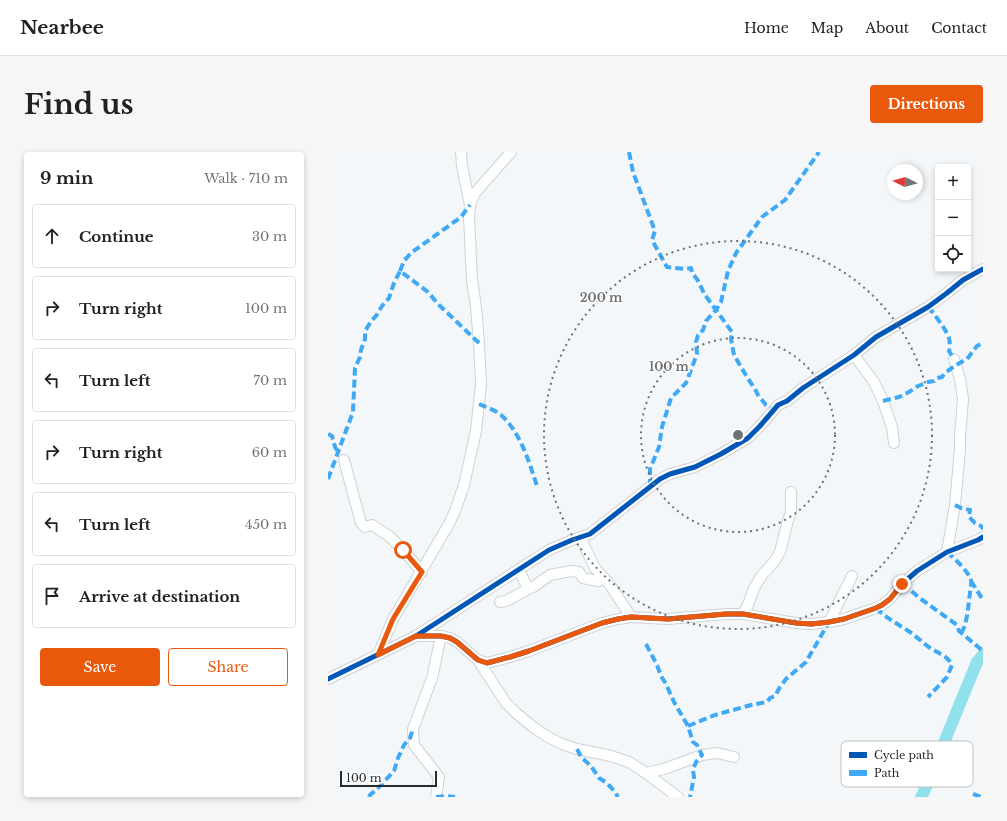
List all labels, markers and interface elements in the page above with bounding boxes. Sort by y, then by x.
text: Nearbee [20,16,104,39]
text: Home [744,19,789,37]
text: Map [811,19,843,37]
text: About [865,19,909,37]
text: Contact [931,19,987,37]
button: Directions [870,85,983,123]
text: Find us [24,87,134,122]
north arrow [887,164,923,200]
map controls [935,164,971,272]
button: + [935,164,971,200]
text: 9 min [40,168,93,189]
text: Walk · 710 m [204,170,288,187]
button: − [935,200,971,236]
icon: ahead [41,225,63,247]
text: Continue [79,227,154,246]
text: 30 m [252,228,287,245]
button: locate [935,236,971,272]
text: 200 m [580,290,623,305]
icon: right [41,297,63,319]
text: Turn right [79,299,162,318]
text: 100 m [245,300,287,317]
text: 100 m [649,359,690,374]
icon: left [41,369,63,391]
text: Turn left [79,371,150,390]
text: 70 m [254,372,287,389]
centre of rings [731,428,745,442]
icon: right [41,441,63,463]
text: Turn right [79,443,162,462]
text: 60 m [252,444,287,461]
icon: left [41,513,63,535]
text: Turn left [79,515,150,534]
text: 450 m [245,516,287,533]
route start [394,541,412,559]
route end [893,575,911,593]
icon: arrive [41,585,63,607]
text: Arrive at destination [79,587,240,606]
button: Save [40,648,160,686]
button: Share [168,648,288,686]
legend [841,741,973,787]
text: Cycle path [874,748,934,762]
text: Path [874,766,900,780]
scale bar [340,769,437,788]
text: 100 m [346,771,382,785]

